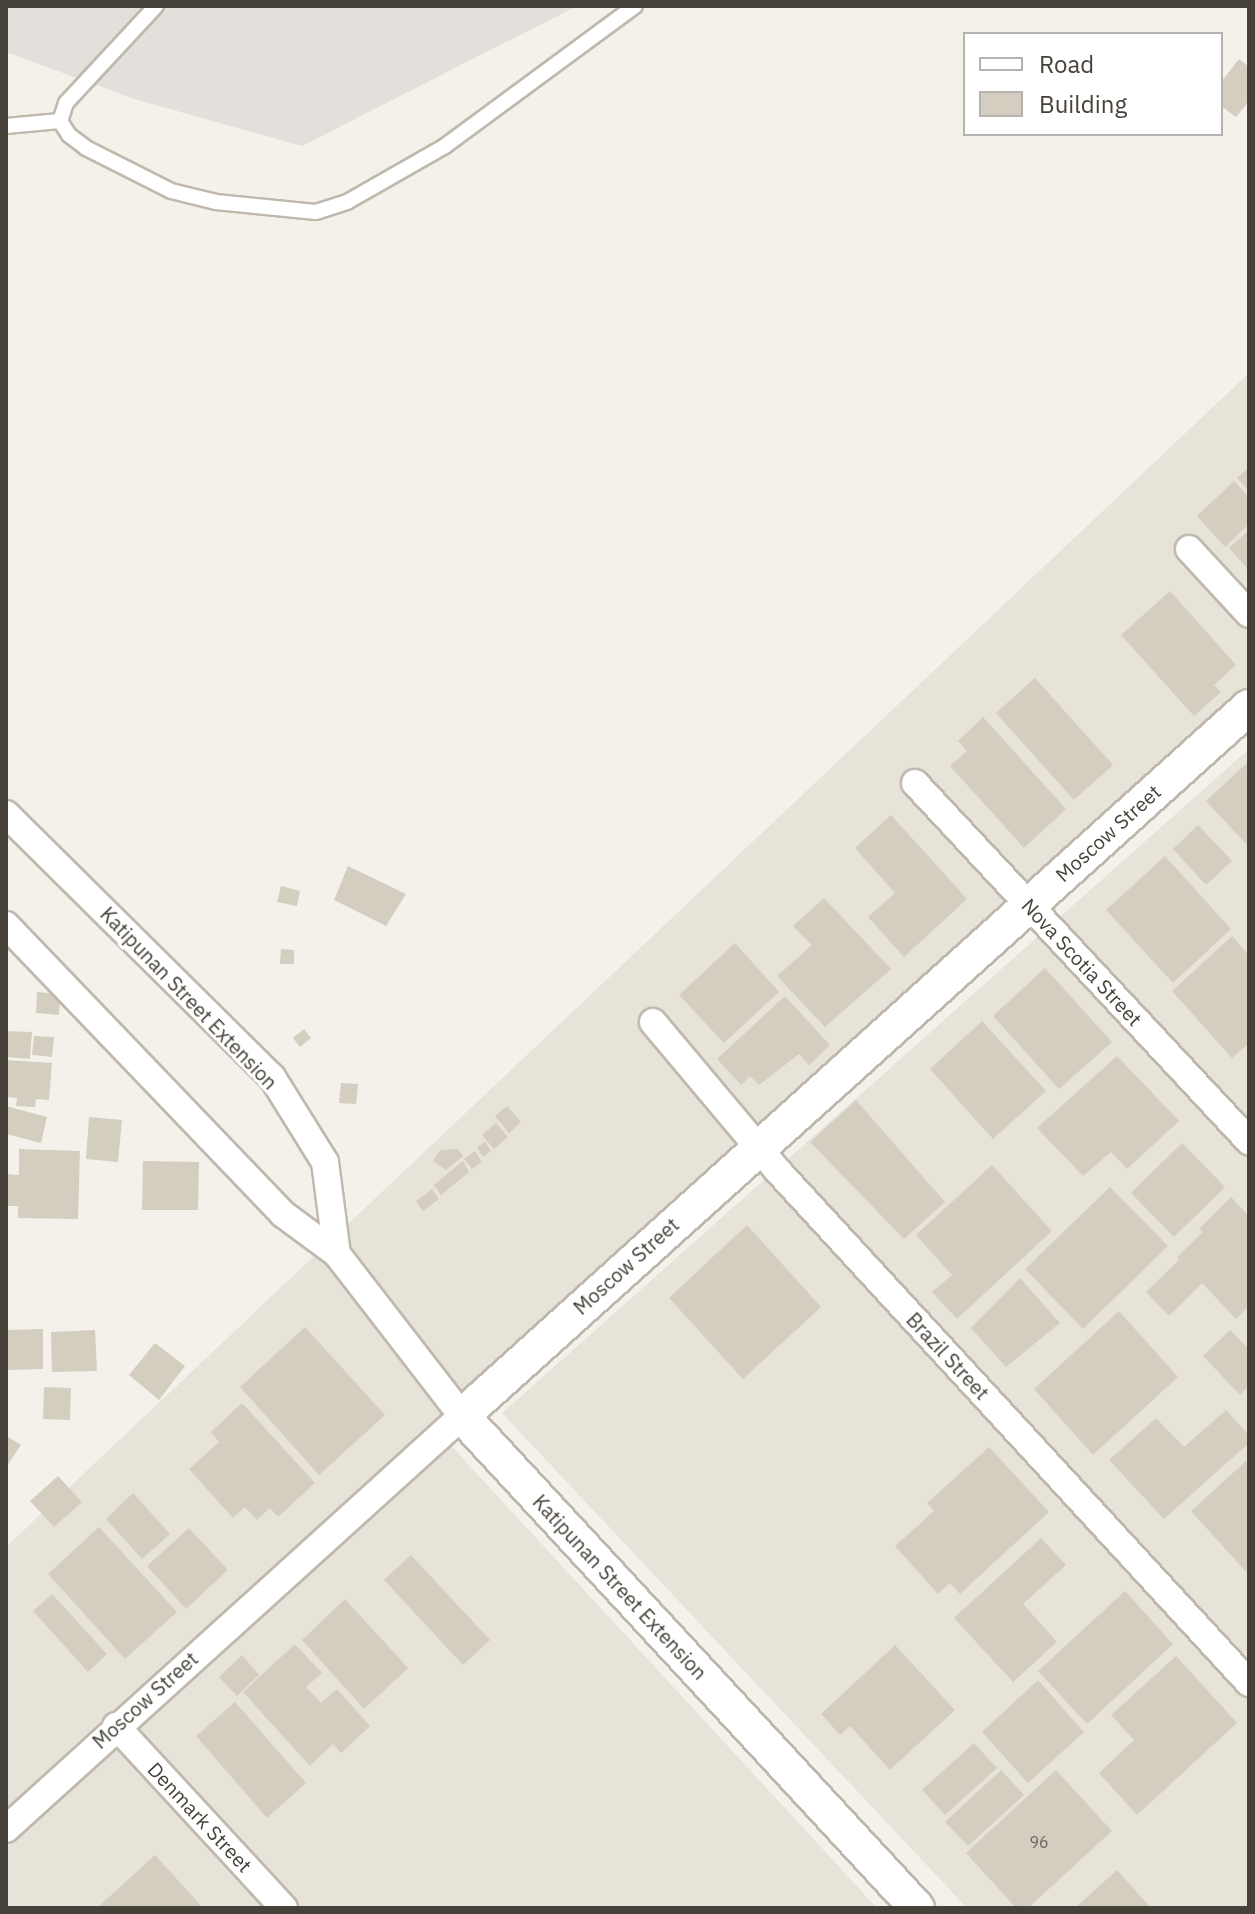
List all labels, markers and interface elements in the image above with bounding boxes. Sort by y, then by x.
legend [963,32,1223,136]
text: Road [1039,48,1094,80]
text: Building [1039,88,1127,120]
street label: Moscow Street [1050,780,1166,886]
street label: Nova Scotia Street [1017,893,1147,1031]
street label: Katipunan Street Extension [96,902,282,1094]
street label: Moscow Street [568,1213,684,1319]
street label: Brazil Street [902,1307,994,1405]
street label: Katipunan Street Extension [528,1490,712,1684]
street label: Moscow Street [87,1647,203,1753]
street label: Denmark Street [143,1757,257,1877]
house number: 96 [1029,1832,1049,1852]

